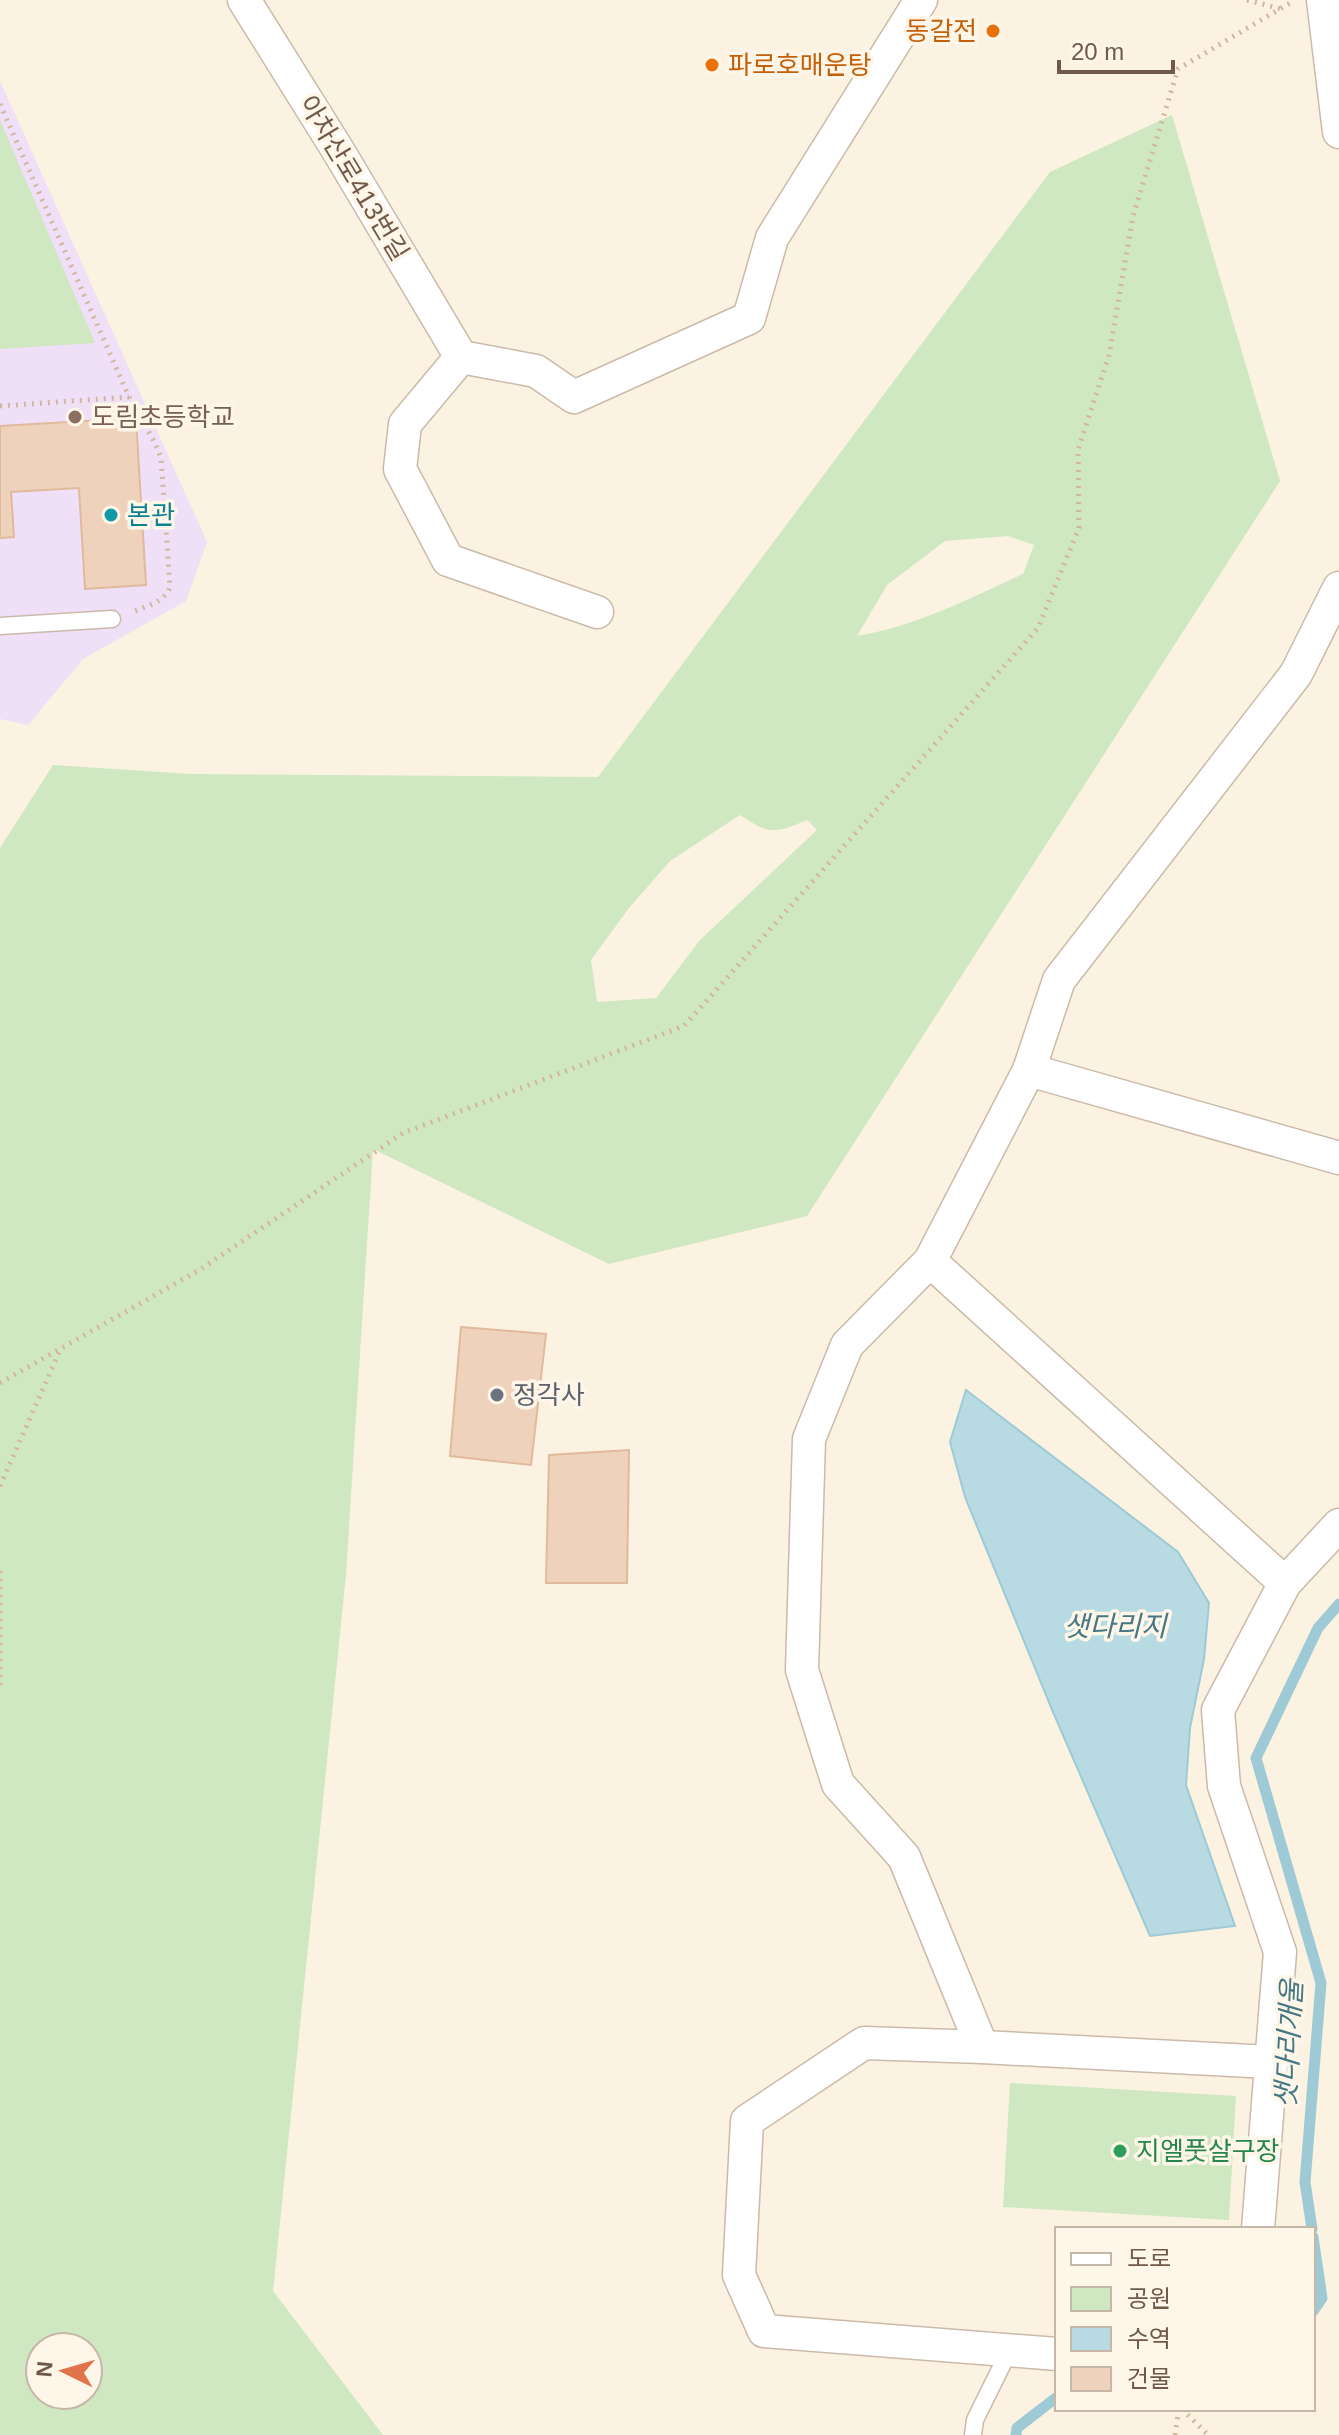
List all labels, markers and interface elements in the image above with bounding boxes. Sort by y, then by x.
place label: 동갈전 [905,16,977,46]
marker: 동갈전 [984,22,1002,40]
scale bar [1059,24,1173,74]
text: 20 m [1071,38,1124,65]
place label: 파로호매운탕 [728,50,872,80]
marker: 파로호매운탕 [703,56,721,74]
street label: 아차산로413번길 [293,90,415,266]
place label: 도림초등학교 [91,402,235,432]
marker: 도림초등학교 [66,408,84,426]
place label: 본관 [127,500,175,530]
marker: 본관 [102,506,120,524]
place label: 정각사 [513,1380,585,1410]
marker: 정각사 [488,1386,506,1404]
water label: 샛다리지 [1063,1611,1169,1642]
water label: 샛다리개울 [1270,1977,1308,2109]
place label: 지엘풋살구장 [1136,2136,1280,2166]
marker: 지엘풋살구장 [1111,2142,1129,2160]
legend [1055,2227,1315,2411]
text: 도로 [1127,2245,1171,2272]
text: 공원 [1127,2285,1171,2312]
text: 수역 [1127,2325,1171,2352]
north arrow [24,2331,104,2411]
text: N [31,2360,58,2378]
text: 건물 [1127,2365,1171,2392]

